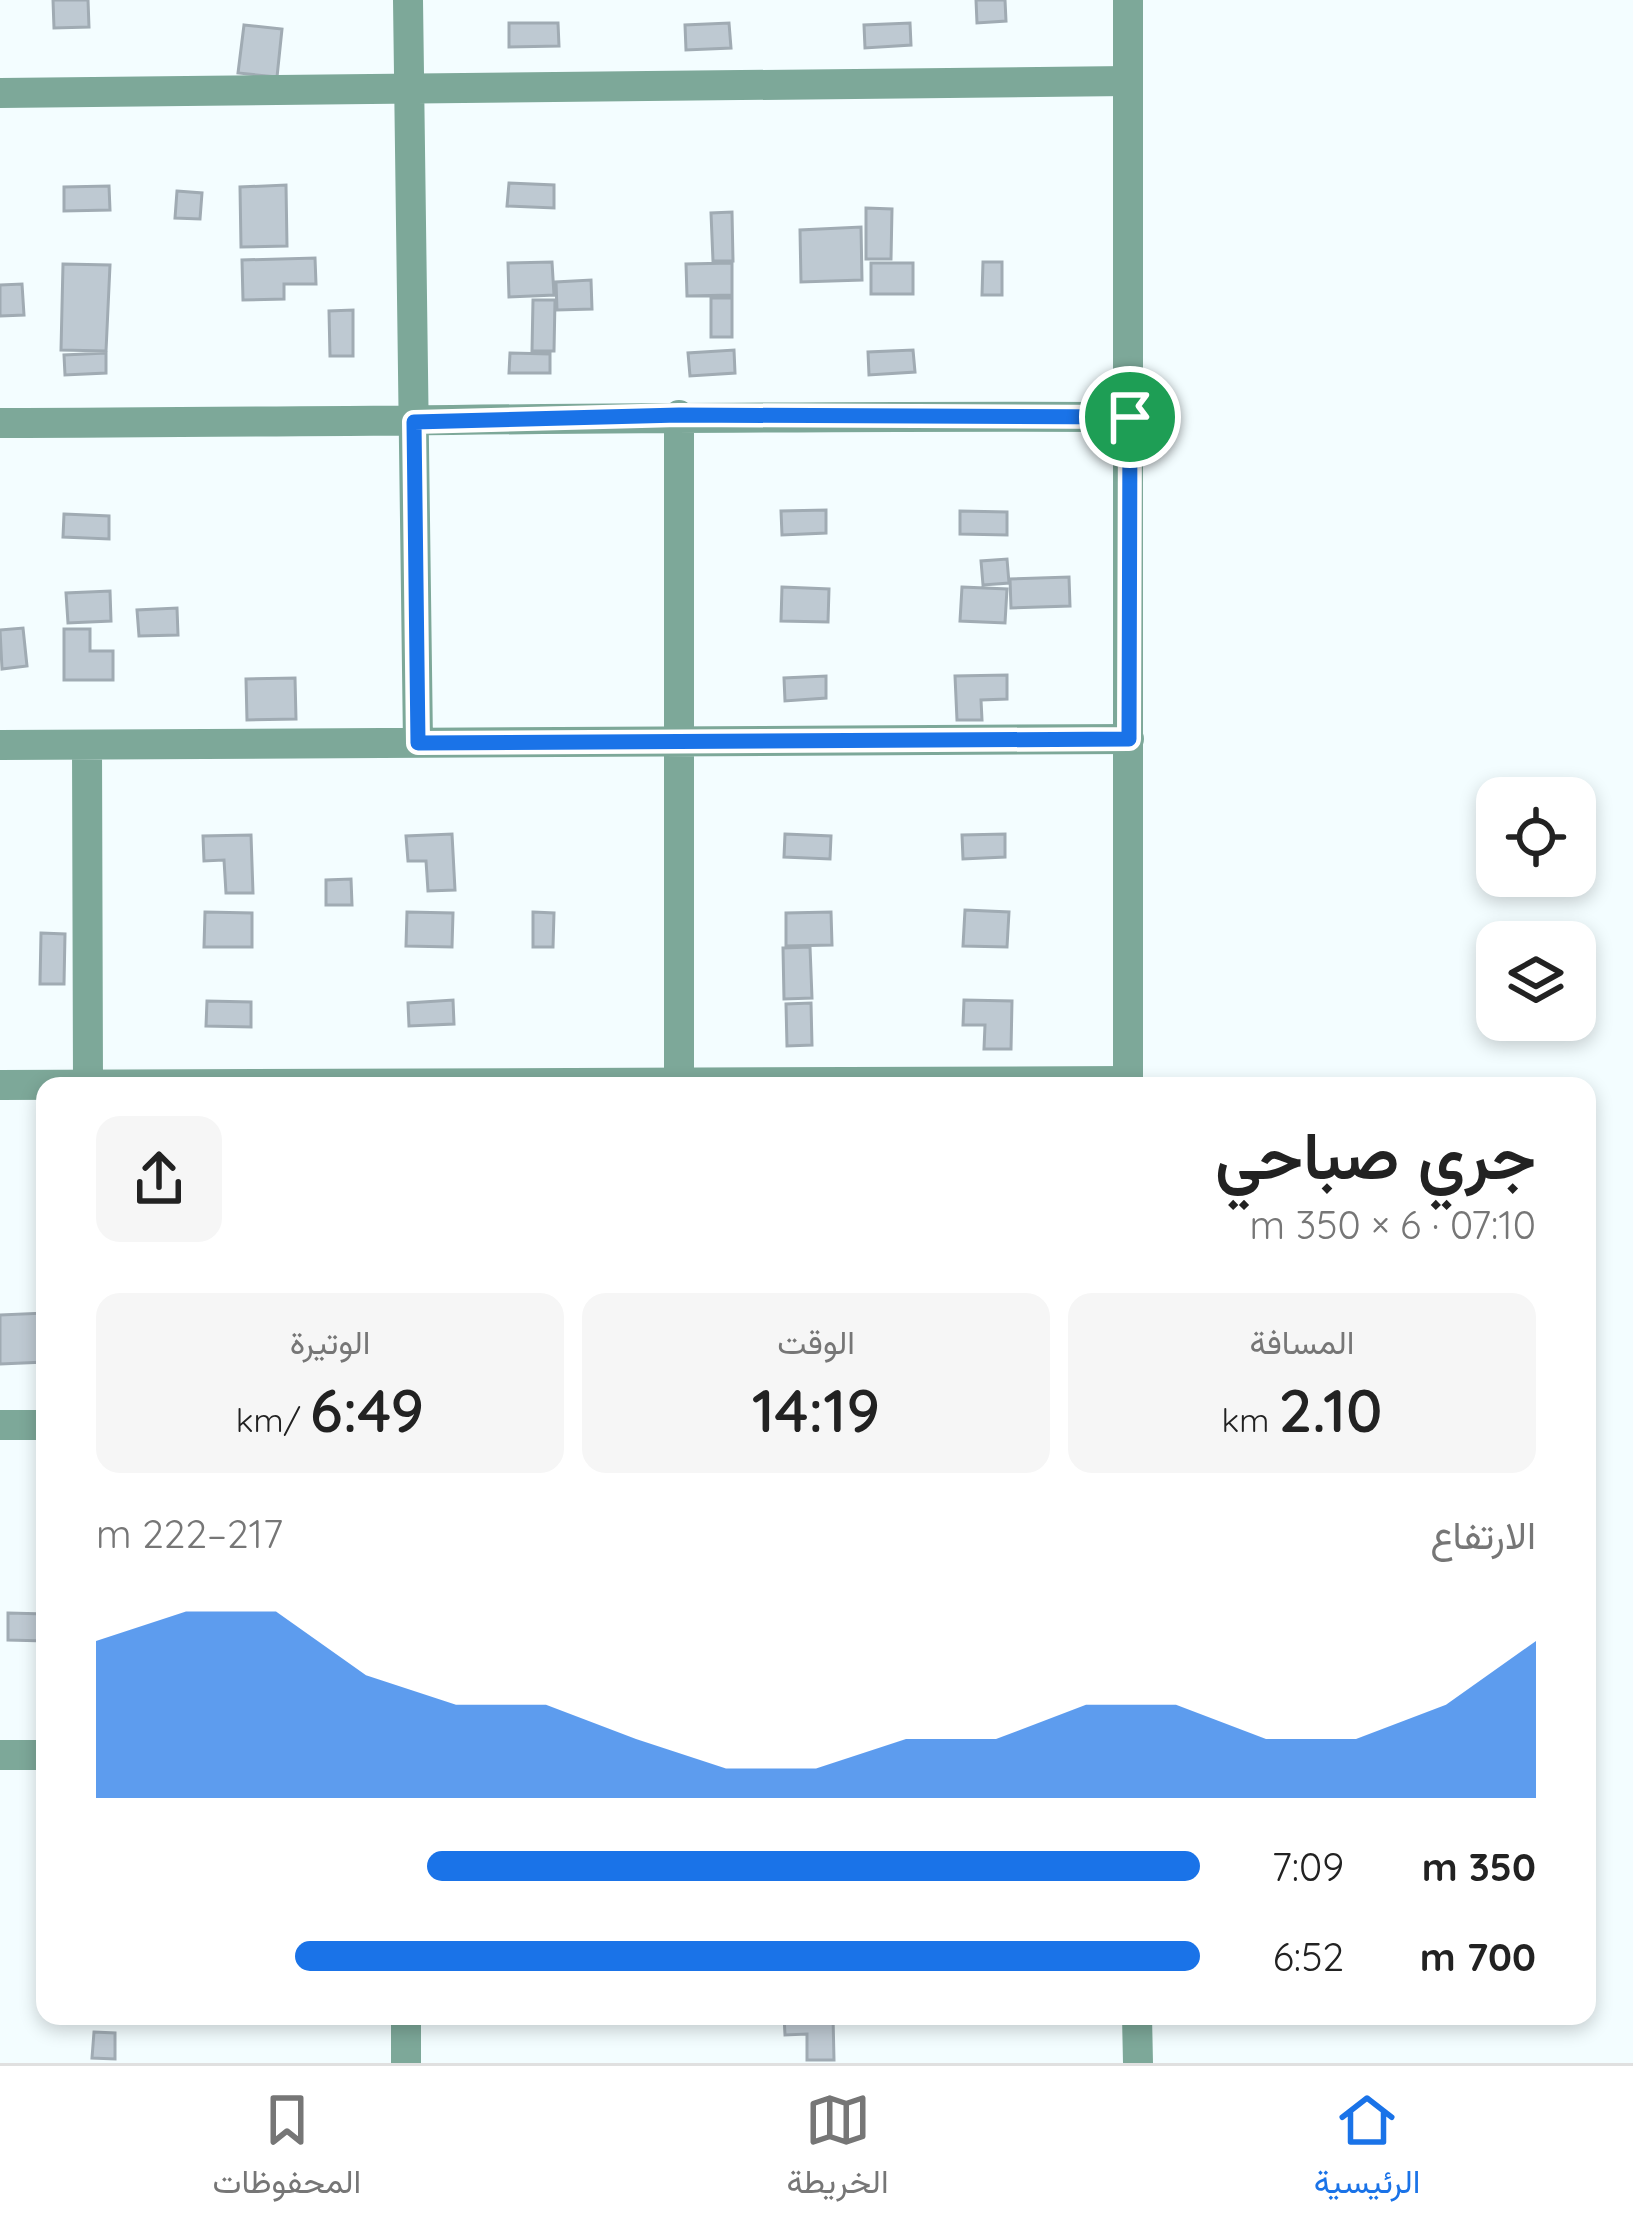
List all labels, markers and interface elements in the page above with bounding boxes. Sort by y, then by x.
pin [1079,366,1181,468]
icon: arrive [1097,384,1163,450]
map controls [1476,777,1596,1041]
button: locate [1476,777,1596,897]
button: layers [1476,921,1596,1041]
text: جري صباحي [1215,1113,1536,1196]
button: share [96,1116,222,1242]
text: 07:10 · 6 × 350 m [1250,1200,1536,1249]
text: الوتيرة [290,1321,370,1362]
text: الوقت [777,1321,855,1362]
text: المسافة [1250,1321,1354,1362]
text: 6:49 [310,1372,424,1447]
text: 14:19 [752,1372,880,1447]
text: 2.10 [1278,1372,1382,1447]
text: /km [236,1399,310,1440]
text: km [1222,1399,1278,1440]
text: 217–222 m [96,1509,283,1558]
text: الارتفاع [1430,1510,1536,1559]
text: 7:09 [1272,1842,1344,1891]
text: 350 m [1422,1842,1536,1891]
text: 6:52 [1273,1932,1344,1981]
text: 700 m [1420,1932,1536,1981]
tab: المحفوظات [213,2087,361,2211]
tab: الخريطة [786,2087,889,2211]
tab: الرئيسية [1314,2087,1420,2211]

